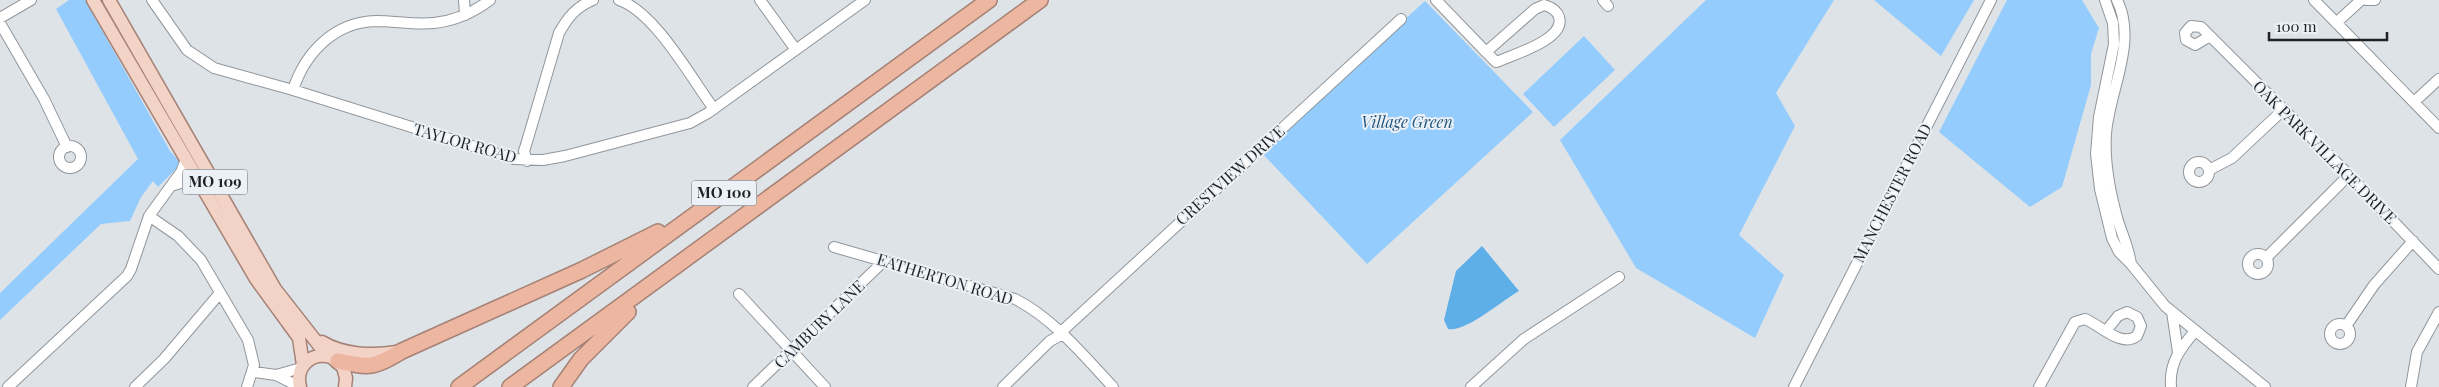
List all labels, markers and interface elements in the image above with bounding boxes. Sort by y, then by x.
scale bar [2269,10,2386,42]
text: 100 m [2276,16,2317,36]
street label: OAK PARK VILLAGE DRIVE [2249,75,2402,228]
park label: Village Green [1361,111,1453,132]
street label: TAYLOR ROAD [411,118,519,167]
street label: CRESTVIEW DRIVE [1171,120,1289,229]
street label: MANCHESTER ROAD [1847,120,1936,266]
road number: MO 109 [182,170,248,194]
road number: MO 100 [692,180,756,206]
street label: EATHERTON ROAD [875,248,1016,309]
street label: CAMBURY LANE [769,275,868,372]

